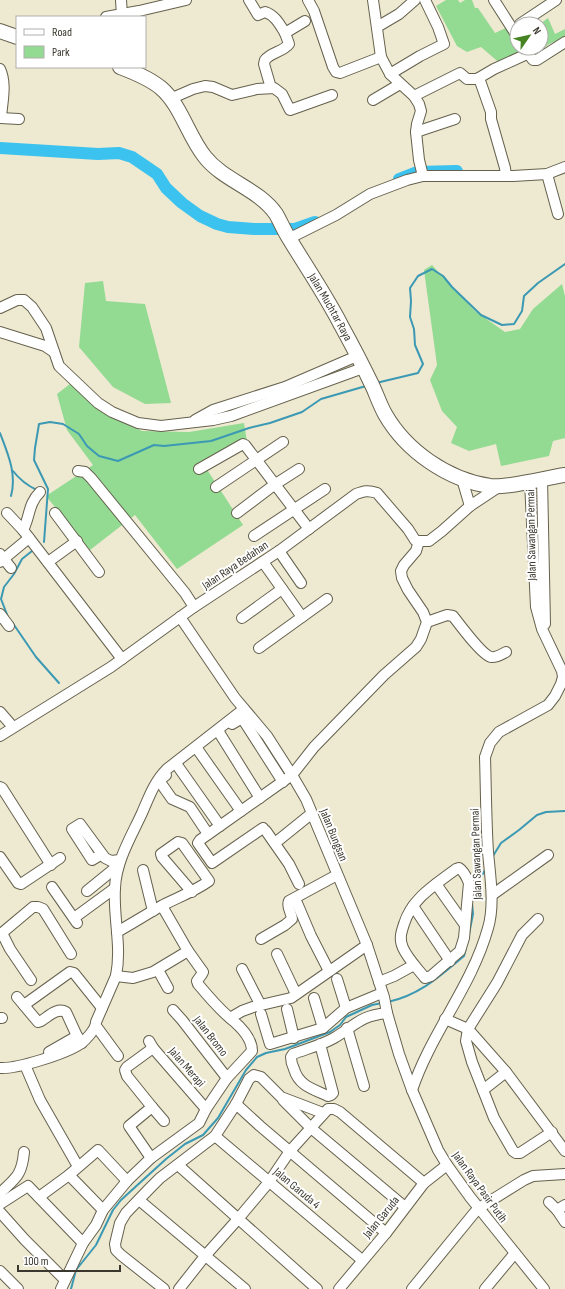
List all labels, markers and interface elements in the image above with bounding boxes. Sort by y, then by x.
legend [16,16,146,68]
north arrow [509,16,549,56]
text: Road [52,25,72,40]
text: N [530,25,544,37]
text: Park [52,45,70,60]
street label: Jalan Muchtar Raya [304,270,355,344]
street label: Jalan Sawangan Permai [523,489,540,582]
street label: Jalan Raya Bedahan [199,538,271,594]
street label: Jalan Bungsan [316,806,351,864]
street label: Jalan Sawangan Permai [467,808,486,901]
street label: Jalan Bromo [190,1012,231,1060]
street label: Jalan Merapi [165,1044,208,1090]
street label: Jalan Raya Pasir Putih [448,1148,510,1226]
street label: Jalan Garuda 4 [269,1164,323,1212]
street label: Jalan Garuda [359,1193,403,1242]
scale bar [18,1247,120,1273]
text: 100 m [24,1254,49,1269]

